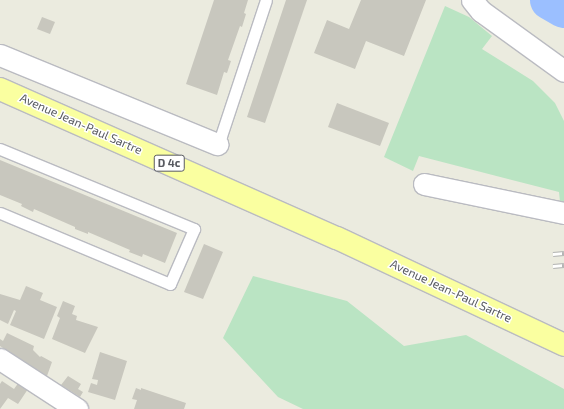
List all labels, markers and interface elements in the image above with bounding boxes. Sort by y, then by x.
street label: Avenue Jean-Paul Sartre [17,90,145,158]
road number: D 4c [153,154,185,172]
street label: Avenue Jean-Paul Sartre [388,256,514,326]

